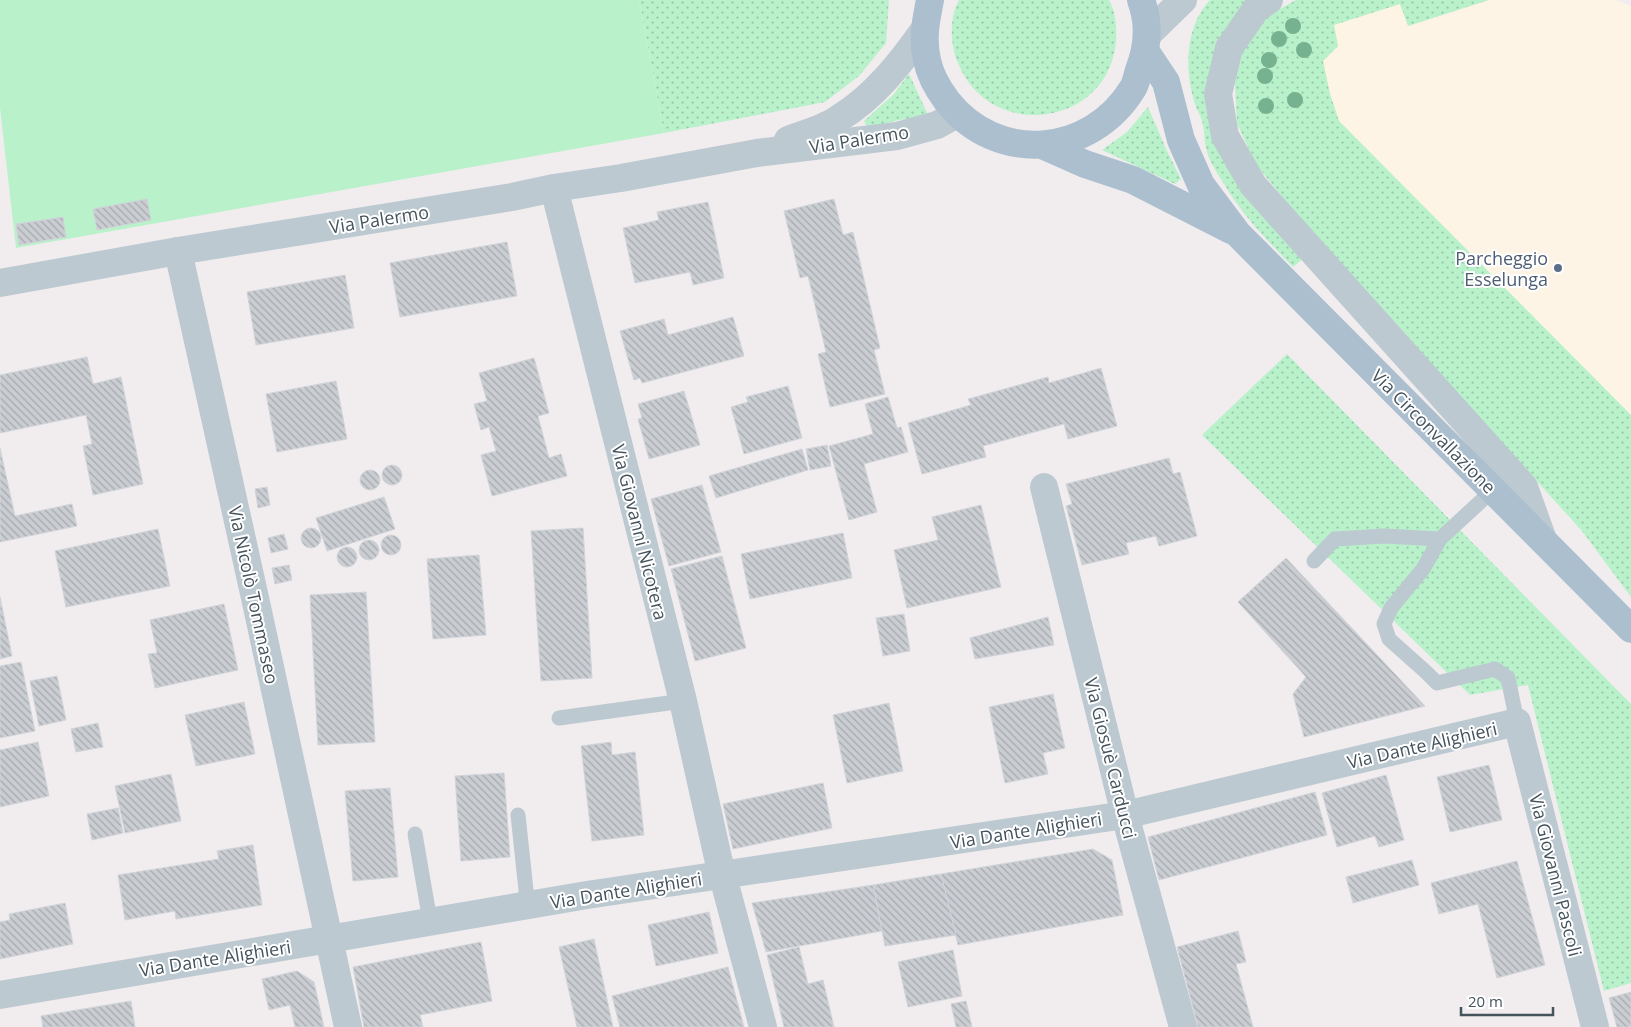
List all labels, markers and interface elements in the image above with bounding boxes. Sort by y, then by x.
street label: Via Palermo [808,119,910,159]
street label: Via Palermo [328,199,430,239]
place label: Parcheggio Esselunga [1455,246,1548,291]
marker: Parcheggio Esselunga [1552,262,1564,274]
street label: Via Circonvallazione [1367,364,1501,498]
street label: Via Giovanni Nicotera [607,442,673,622]
street label: Via Nicolò Tommaseo [223,504,285,686]
street label: Via Giosuè Carducci [1079,675,1143,841]
street label: Via Dante Alighieri [1345,716,1499,774]
street label: Via Giovanni Pascoli [1524,791,1588,959]
street label: Via Dante Alighieri [949,806,1103,854]
street label: Via Dante Alighieri [549,866,703,914]
street label: Via Dante Alighieri [138,934,292,982]
scale bar [1461,984,1554,1016]
text: 20 m [1468,991,1503,1011]

